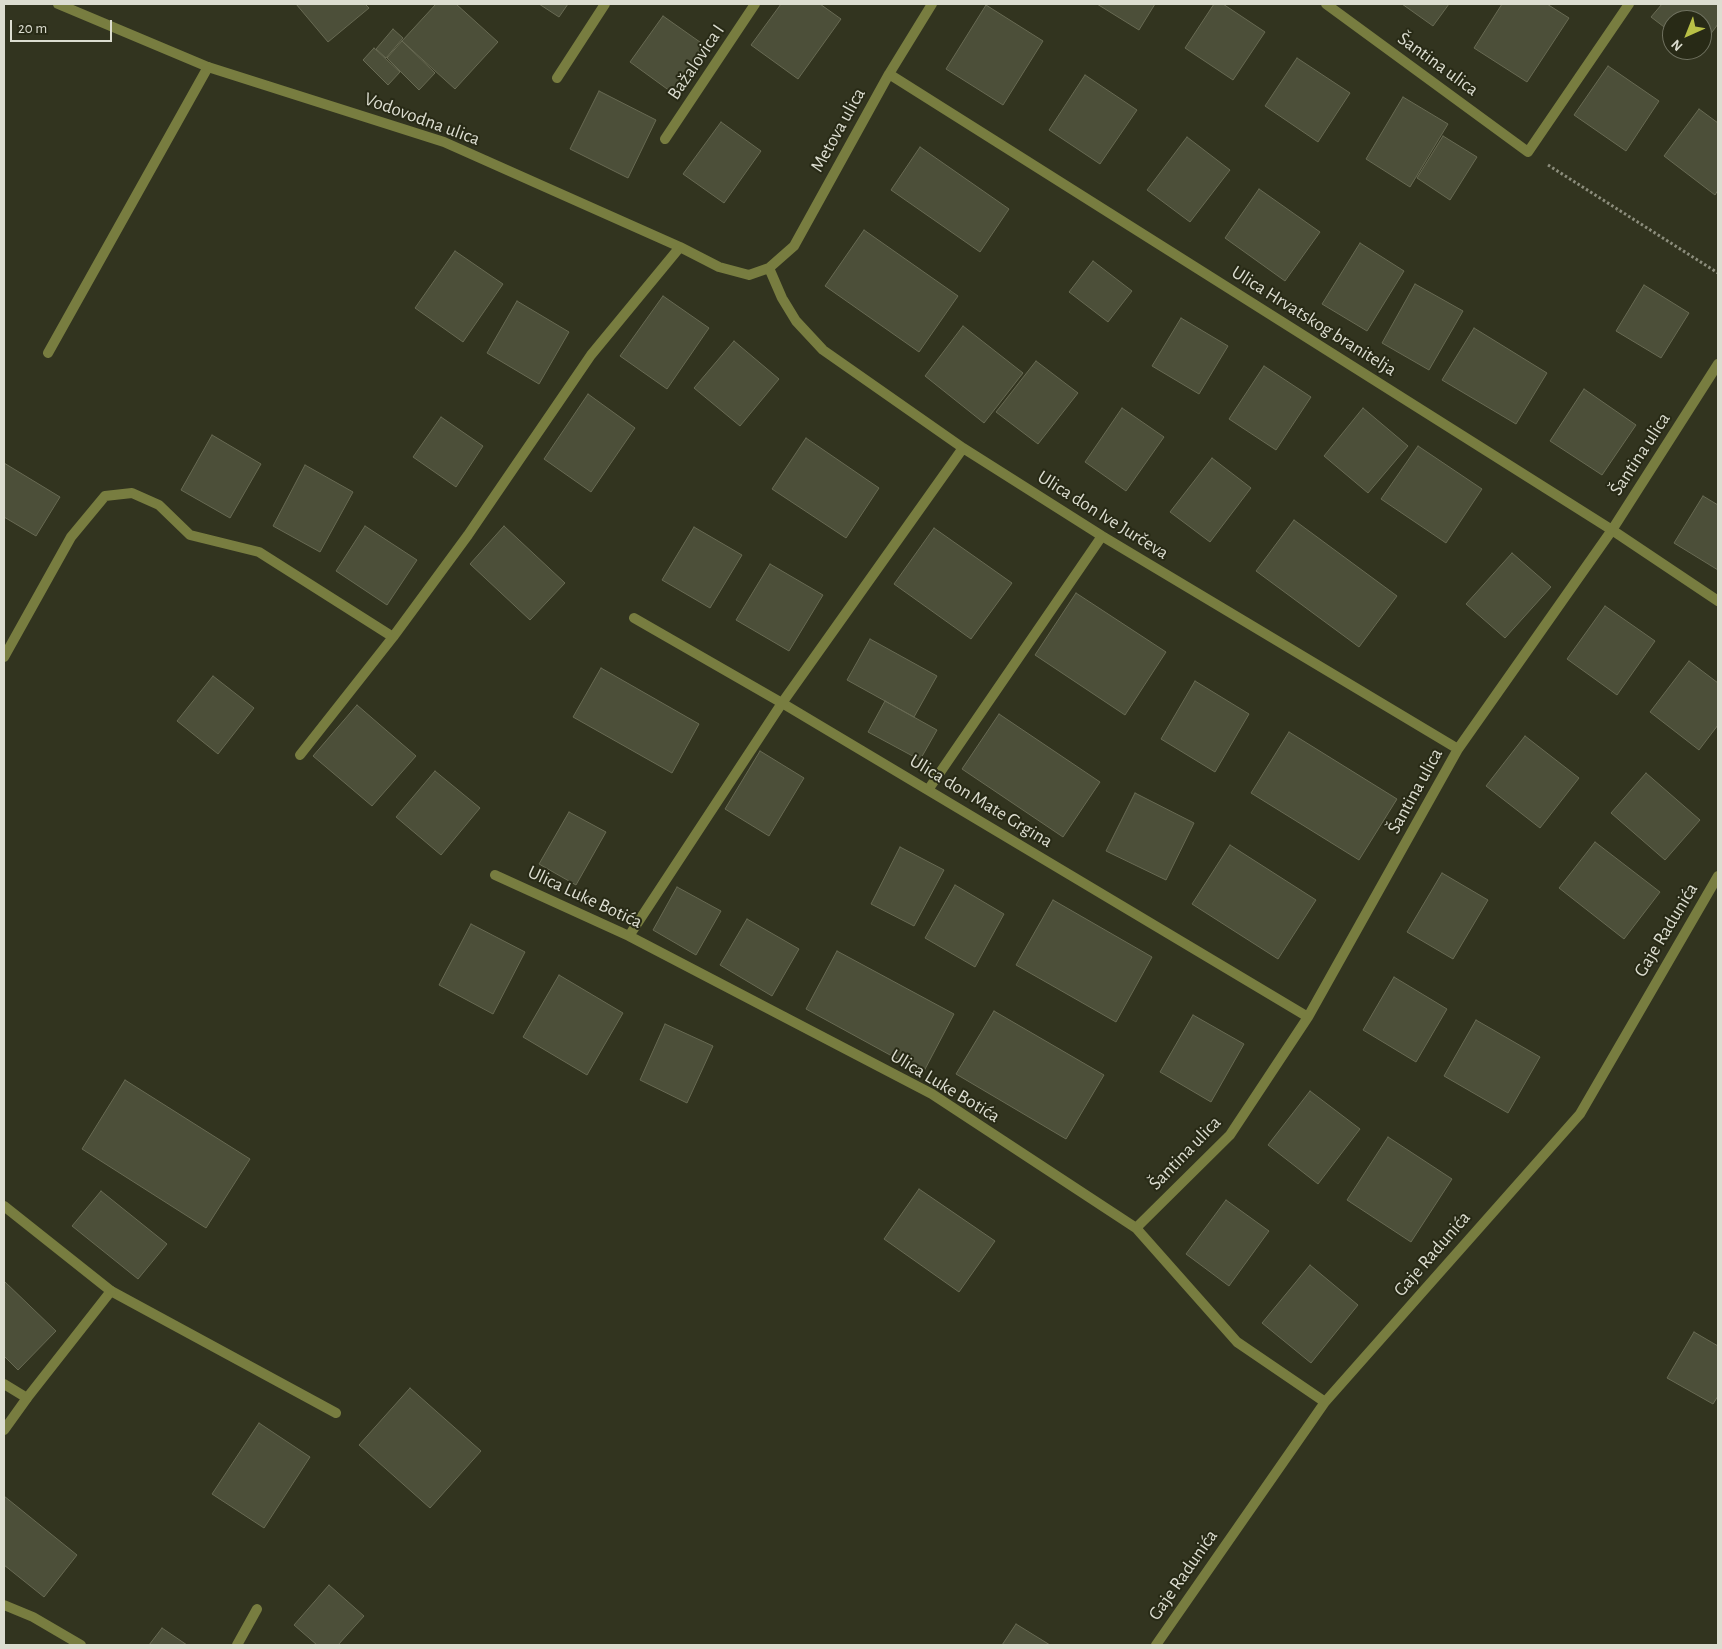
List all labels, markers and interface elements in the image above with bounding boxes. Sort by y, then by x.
scale bar [12,10,115,42]
north arrow [1662,10,1712,60]
street label: Bažalovica I [662,20,730,104]
text: 20 m [18,21,47,36]
street label: Šantina ulica [1393,27,1483,101]
text: N [1669,37,1686,53]
street label: Metova ulica [806,84,870,176]
street label: Vodovodna ulica [361,87,483,151]
street label: Ulica Hrvatskog branitelja [1227,261,1401,381]
street label: Šantina ulica [1605,408,1675,500]
street label: Ulica don Ive Jurčeva [1033,466,1173,564]
street label: Šantina ulica [1382,744,1448,838]
street label: Ulica don Mate Grgina [905,749,1057,853]
street label: Ulica Luke Botića [524,860,646,934]
street label: Gaje Radunića [1629,879,1703,981]
street label: Ulica Luke Botića [886,1044,1004,1128]
street label: Šantina ulica [1144,1111,1226,1195]
street label: Gaje Radunića [1389,1207,1475,1301]
street label: Gaje Radunića [1143,1525,1223,1625]

